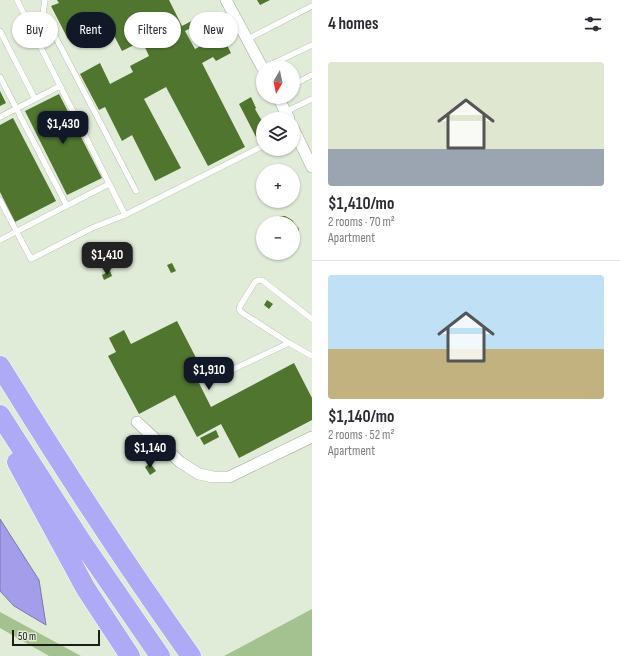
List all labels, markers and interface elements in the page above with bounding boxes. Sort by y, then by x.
chip: Buy [12,12,58,48]
chip: Rent [66,12,116,48]
chip: Filters [124,12,181,48]
chip: New [189,12,238,48]
icon: filters [582,13,604,35]
text: 4 homes [328,14,379,34]
north arrow [256,60,300,104]
map controls [256,60,300,260]
icon: home [430,88,502,160]
pin: $1,430 [30,111,96,145]
button: layers [256,112,300,156]
text: $1,430 [46,116,80,132]
button: + [256,164,300,208]
text: $1,410/mo [328,194,394,214]
text: 2 rooms · 70 m² [328,214,395,230]
button: − [256,216,300,260]
text: Apartment [328,230,375,246]
pin: $1,410 [74,242,140,276]
text: $1,410 [91,247,123,263]
icon: home [430,301,502,373]
pin: $1,910 [176,357,242,391]
text: $1,910 [193,362,225,378]
text: $1,140/mo [328,407,394,427]
text: 2 rooms · 52 m² [328,427,395,443]
pin: $1,140 [117,435,183,469]
text: $1,140 [134,440,166,456]
text: Apartment [328,443,375,459]
scale bar [12,628,100,647]
text: 50 m [18,630,36,643]

